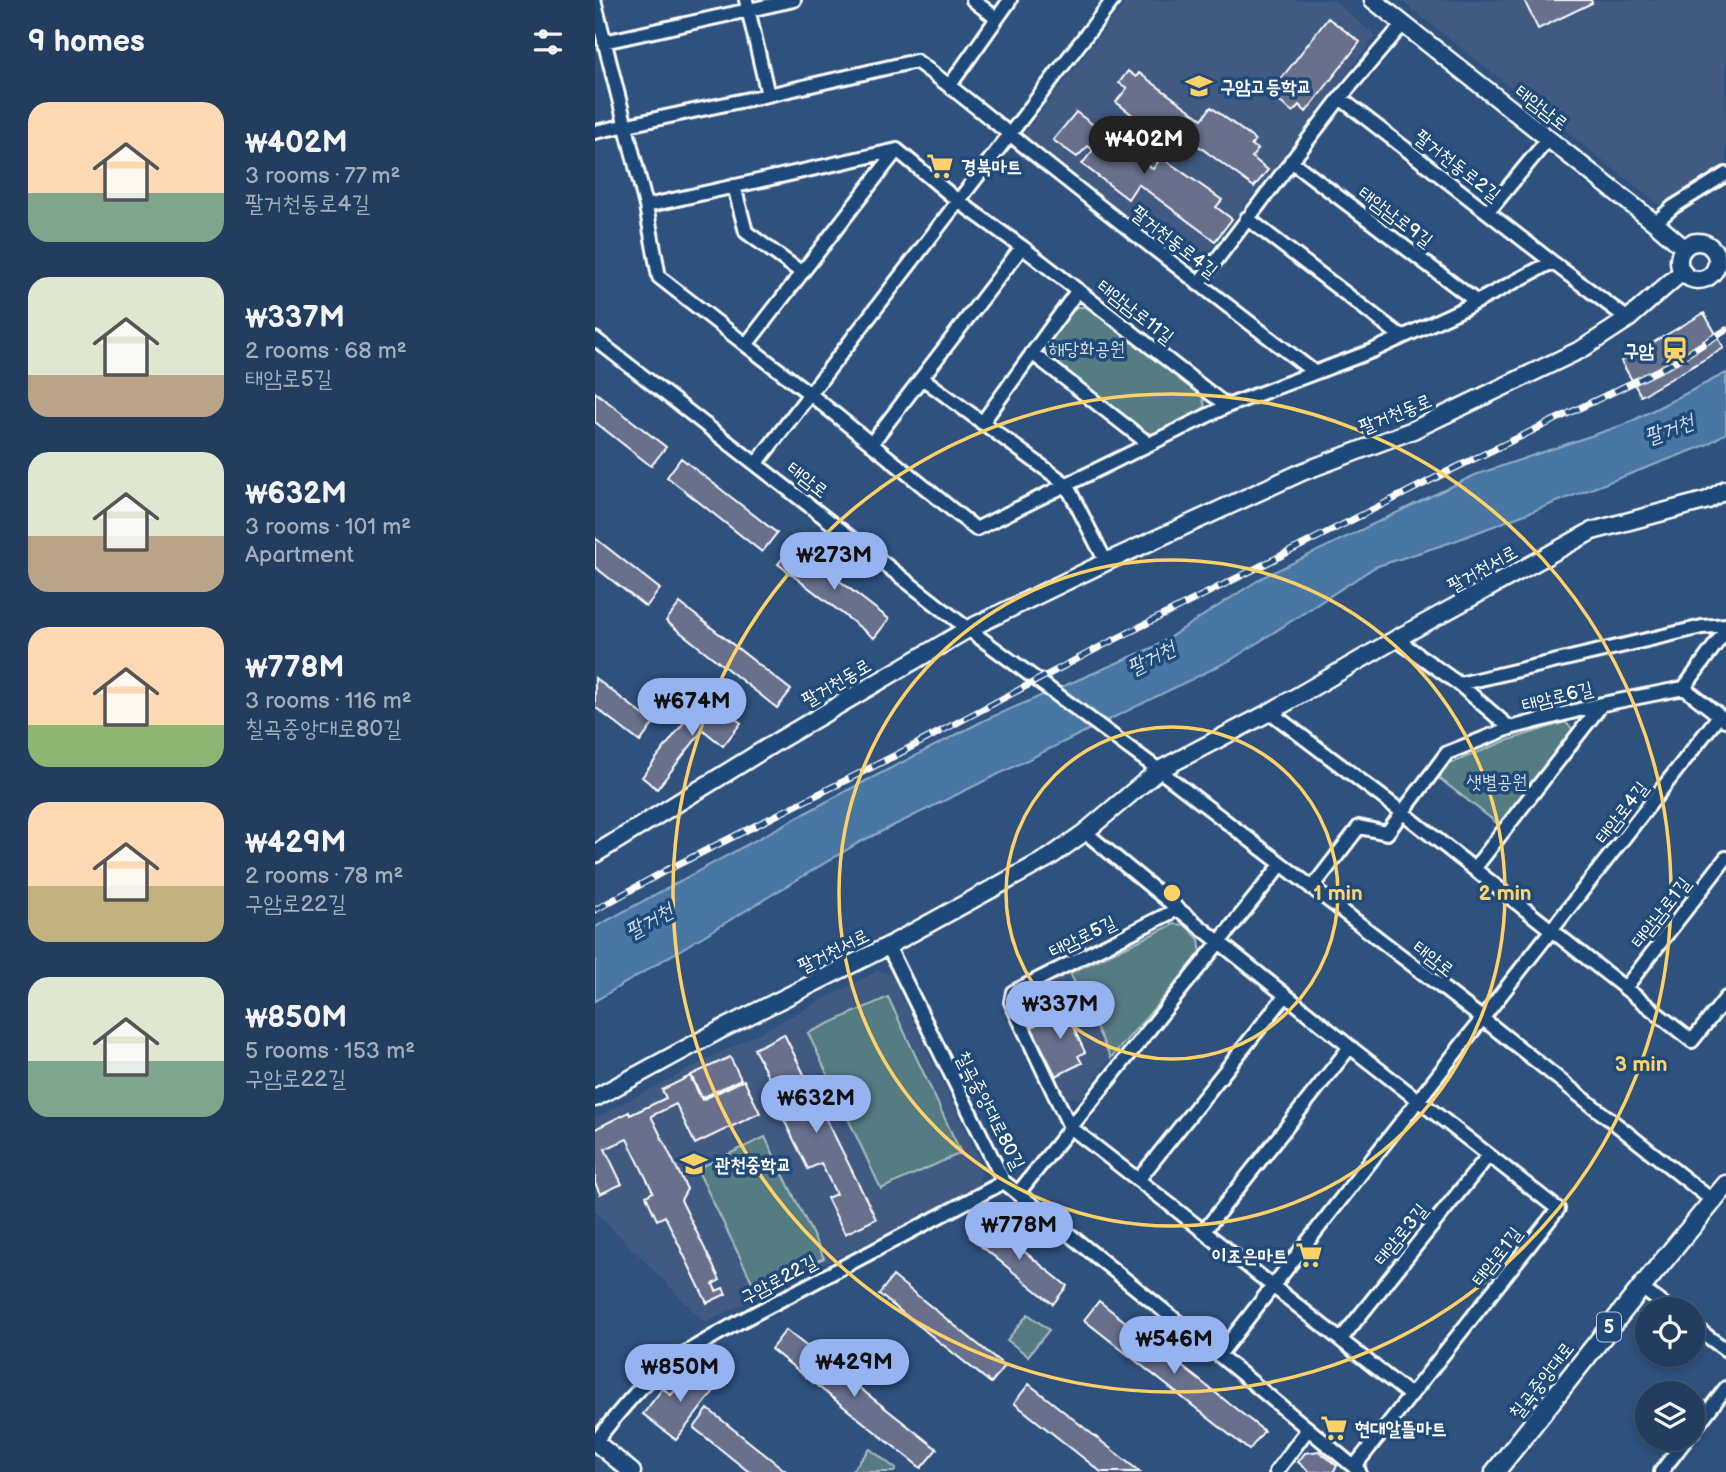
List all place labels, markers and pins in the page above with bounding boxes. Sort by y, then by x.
school or university icon: 구암고등학교 [1184,71,1214,101]
place label: 구암고등학교 [1220,76,1312,99]
pin: ₩402M [1095,116,1193,176]
supermarket icon: 경북마트 [925,151,955,181]
place label: 경북마트 [961,156,1022,179]
station icon: 구암 [1660,335,1690,365]
place label: 구암 [1623,340,1655,363]
pin: ₩273M [785,532,883,592]
pin: ₩674M [643,678,741,738]
centre of rings [1160,881,1184,905]
pin: ₩337M [1011,982,1109,1041]
pin: ₩632M [767,1076,865,1135]
school or university icon: 관천중학교 [679,1149,709,1179]
place label: 관천중학교 [715,1154,791,1177]
pin: ₩778M [970,1202,1068,1262]
supermarket icon: 이조은마트 [1294,1240,1324,1270]
place label: 이조은마트 [1212,1245,1288,1268]
pin: ₩546M [1125,1316,1223,1376]
pin: ₩429M [805,1340,903,1399]
pin: ₩850M [631,1344,729,1404]
supermarket icon: 현대알뜰마트 [1319,1413,1349,1443]
place label: 현대알뜰마트 [1355,1418,1447,1441]

